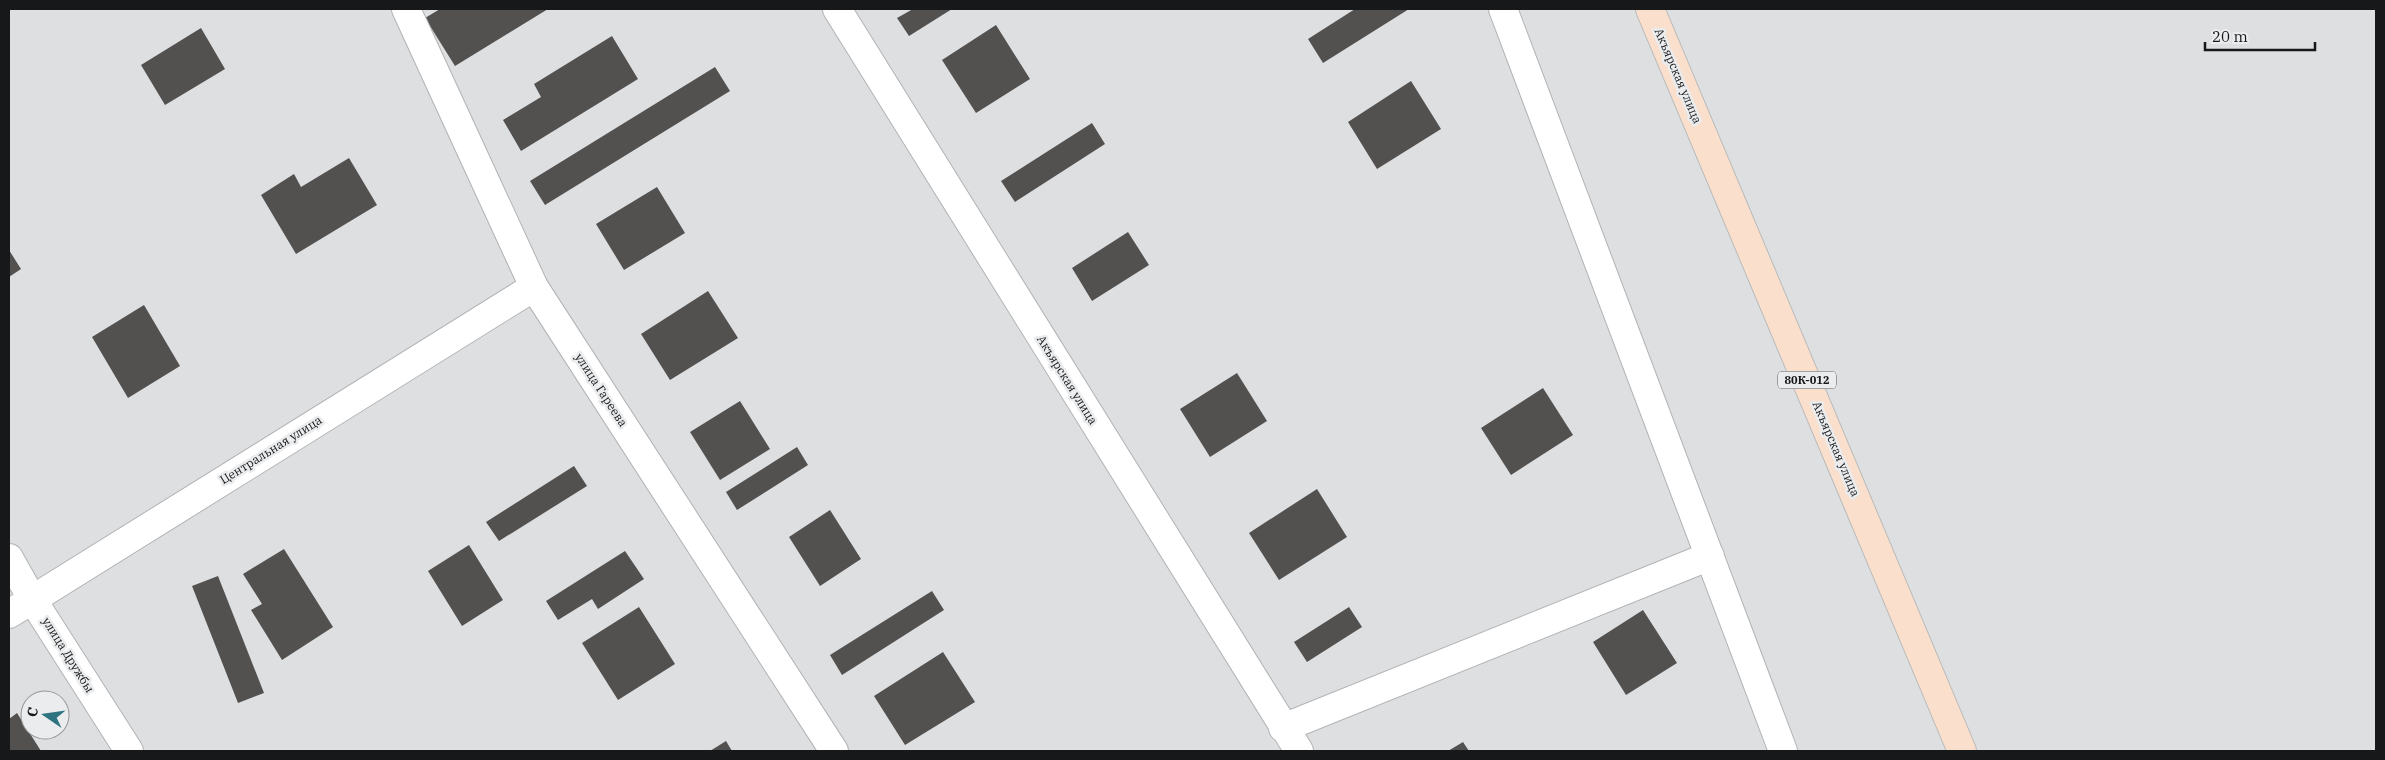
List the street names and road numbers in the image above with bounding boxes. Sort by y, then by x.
street label: Акъярская улица [1652,26,1706,126]
street label: Акъярская улица [1034,332,1101,427]
street label: улица Гареева [572,350,631,430]
road number: 80К-012 [1778,372,1836,388]
street label: Акъярская улица [1810,399,1864,499]
street label: Центральная улица [217,412,325,487]
street label: улица Дружбы [39,614,98,695]

